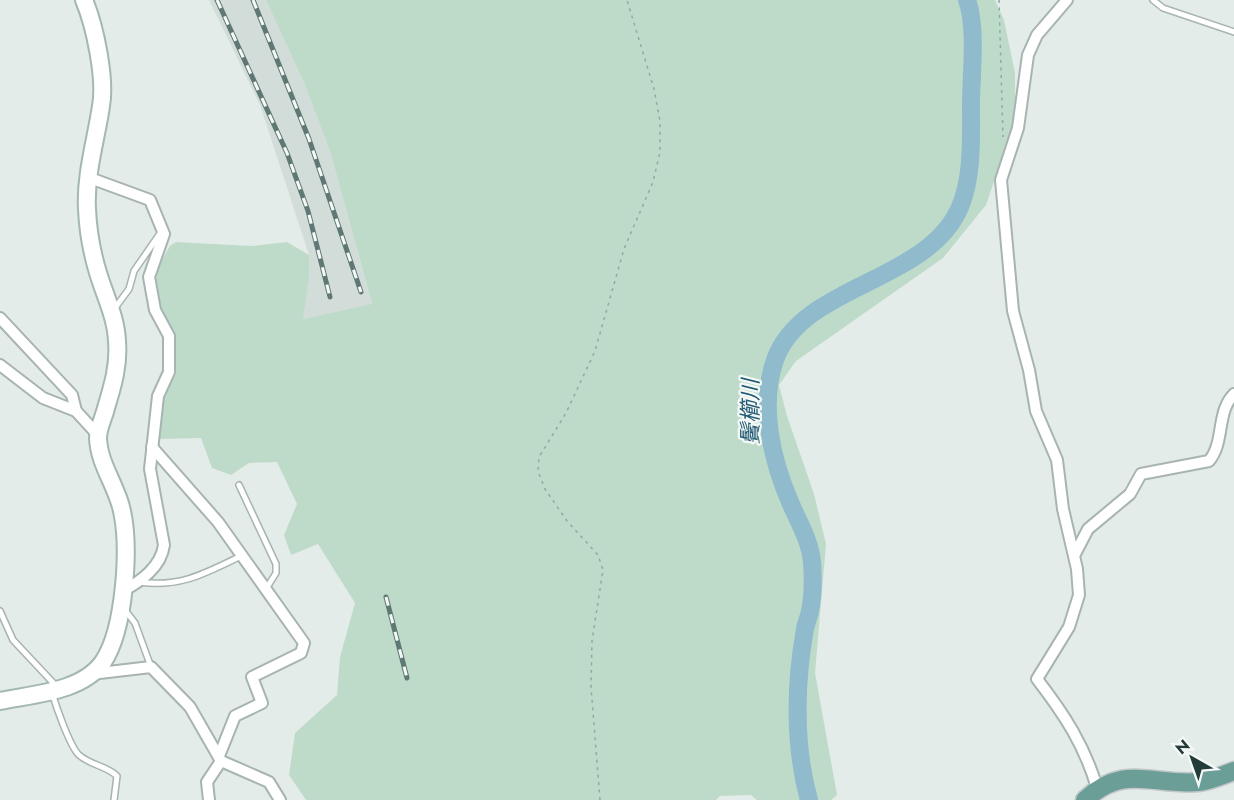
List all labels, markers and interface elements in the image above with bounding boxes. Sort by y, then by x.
water label: 鬢櫛川 [734,377,766,445]
north arrow [1162,728,1222,788]
text: N [1170,734,1195,760]

